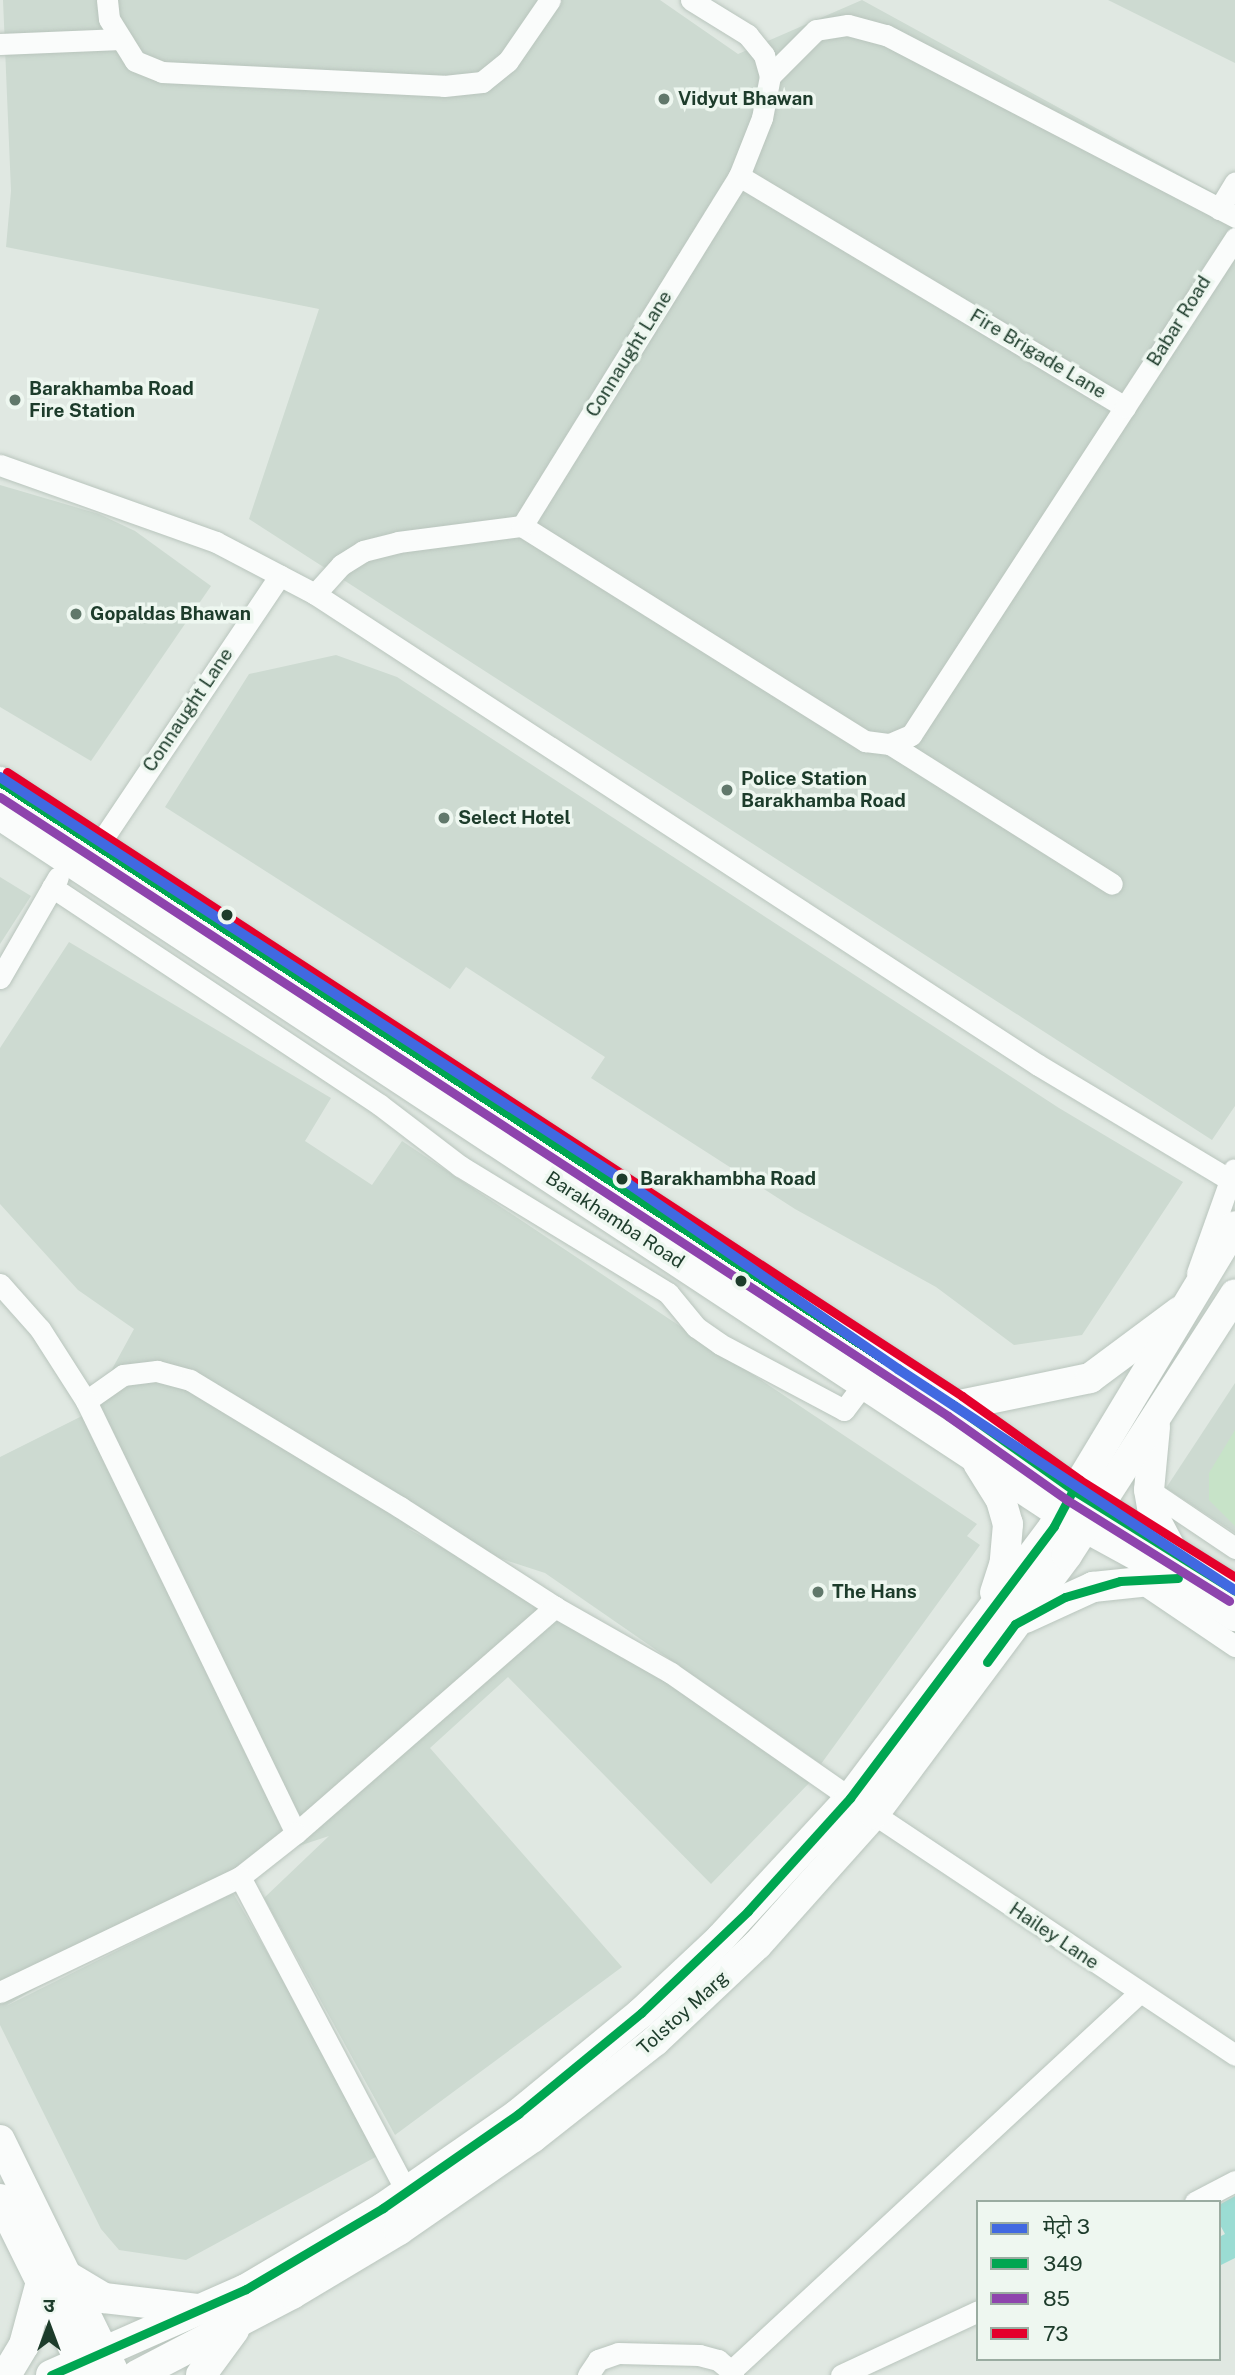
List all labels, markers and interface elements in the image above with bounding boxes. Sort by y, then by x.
place label: Vidyut Bhawan [678,88,813,110]
marker: Vidyut Bhawan [656,91,672,107]
street label: Babar Road [1142,272,1216,370]
street label: Connaught Lane [581,287,677,421]
street label: Fire Brigade Lane [966,304,1110,404]
place label: Barakhamba Road Fire Station [29,378,194,422]
marker: Barakhamba Road Fire Station [7,392,23,408]
place label: Gopaldas Bhawan [90,603,251,625]
marker: Gopaldas Bhawan [68,606,84,622]
street label: Connaught Lane [138,644,238,776]
place label: Police Station Barakhamba Road [741,768,906,812]
marker: Police Station Barakhamba Road [719,782,735,798]
place label: Select Hotel [458,807,571,829]
marker: Select Hotel [436,810,452,826]
unlabelled marker [220,908,234,922]
street label: Barakhamba Road [541,1167,689,1273]
marker: Barakhambha Road [611,1168,633,1190]
place label: Barakhambha Road [640,1168,816,1190]
unlabelled marker [734,1274,748,1288]
place label: The Hans [832,1581,917,1603]
marker: The Hans [810,1584,826,1600]
street label: Hailey Lane [1005,1898,1103,1974]
street label: Tolstoy Marg [633,1966,733,2060]
legend [976,2200,1221,2361]
text: मेट्रो 3 [1043,2214,1090,2239]
text: 349 [1043,2251,1083,2276]
text: 85 [1043,2286,1070,2311]
north arrow [14,2291,84,2361]
text: उ [43,2294,55,2316]
text: 73 [1043,2321,1068,2346]

